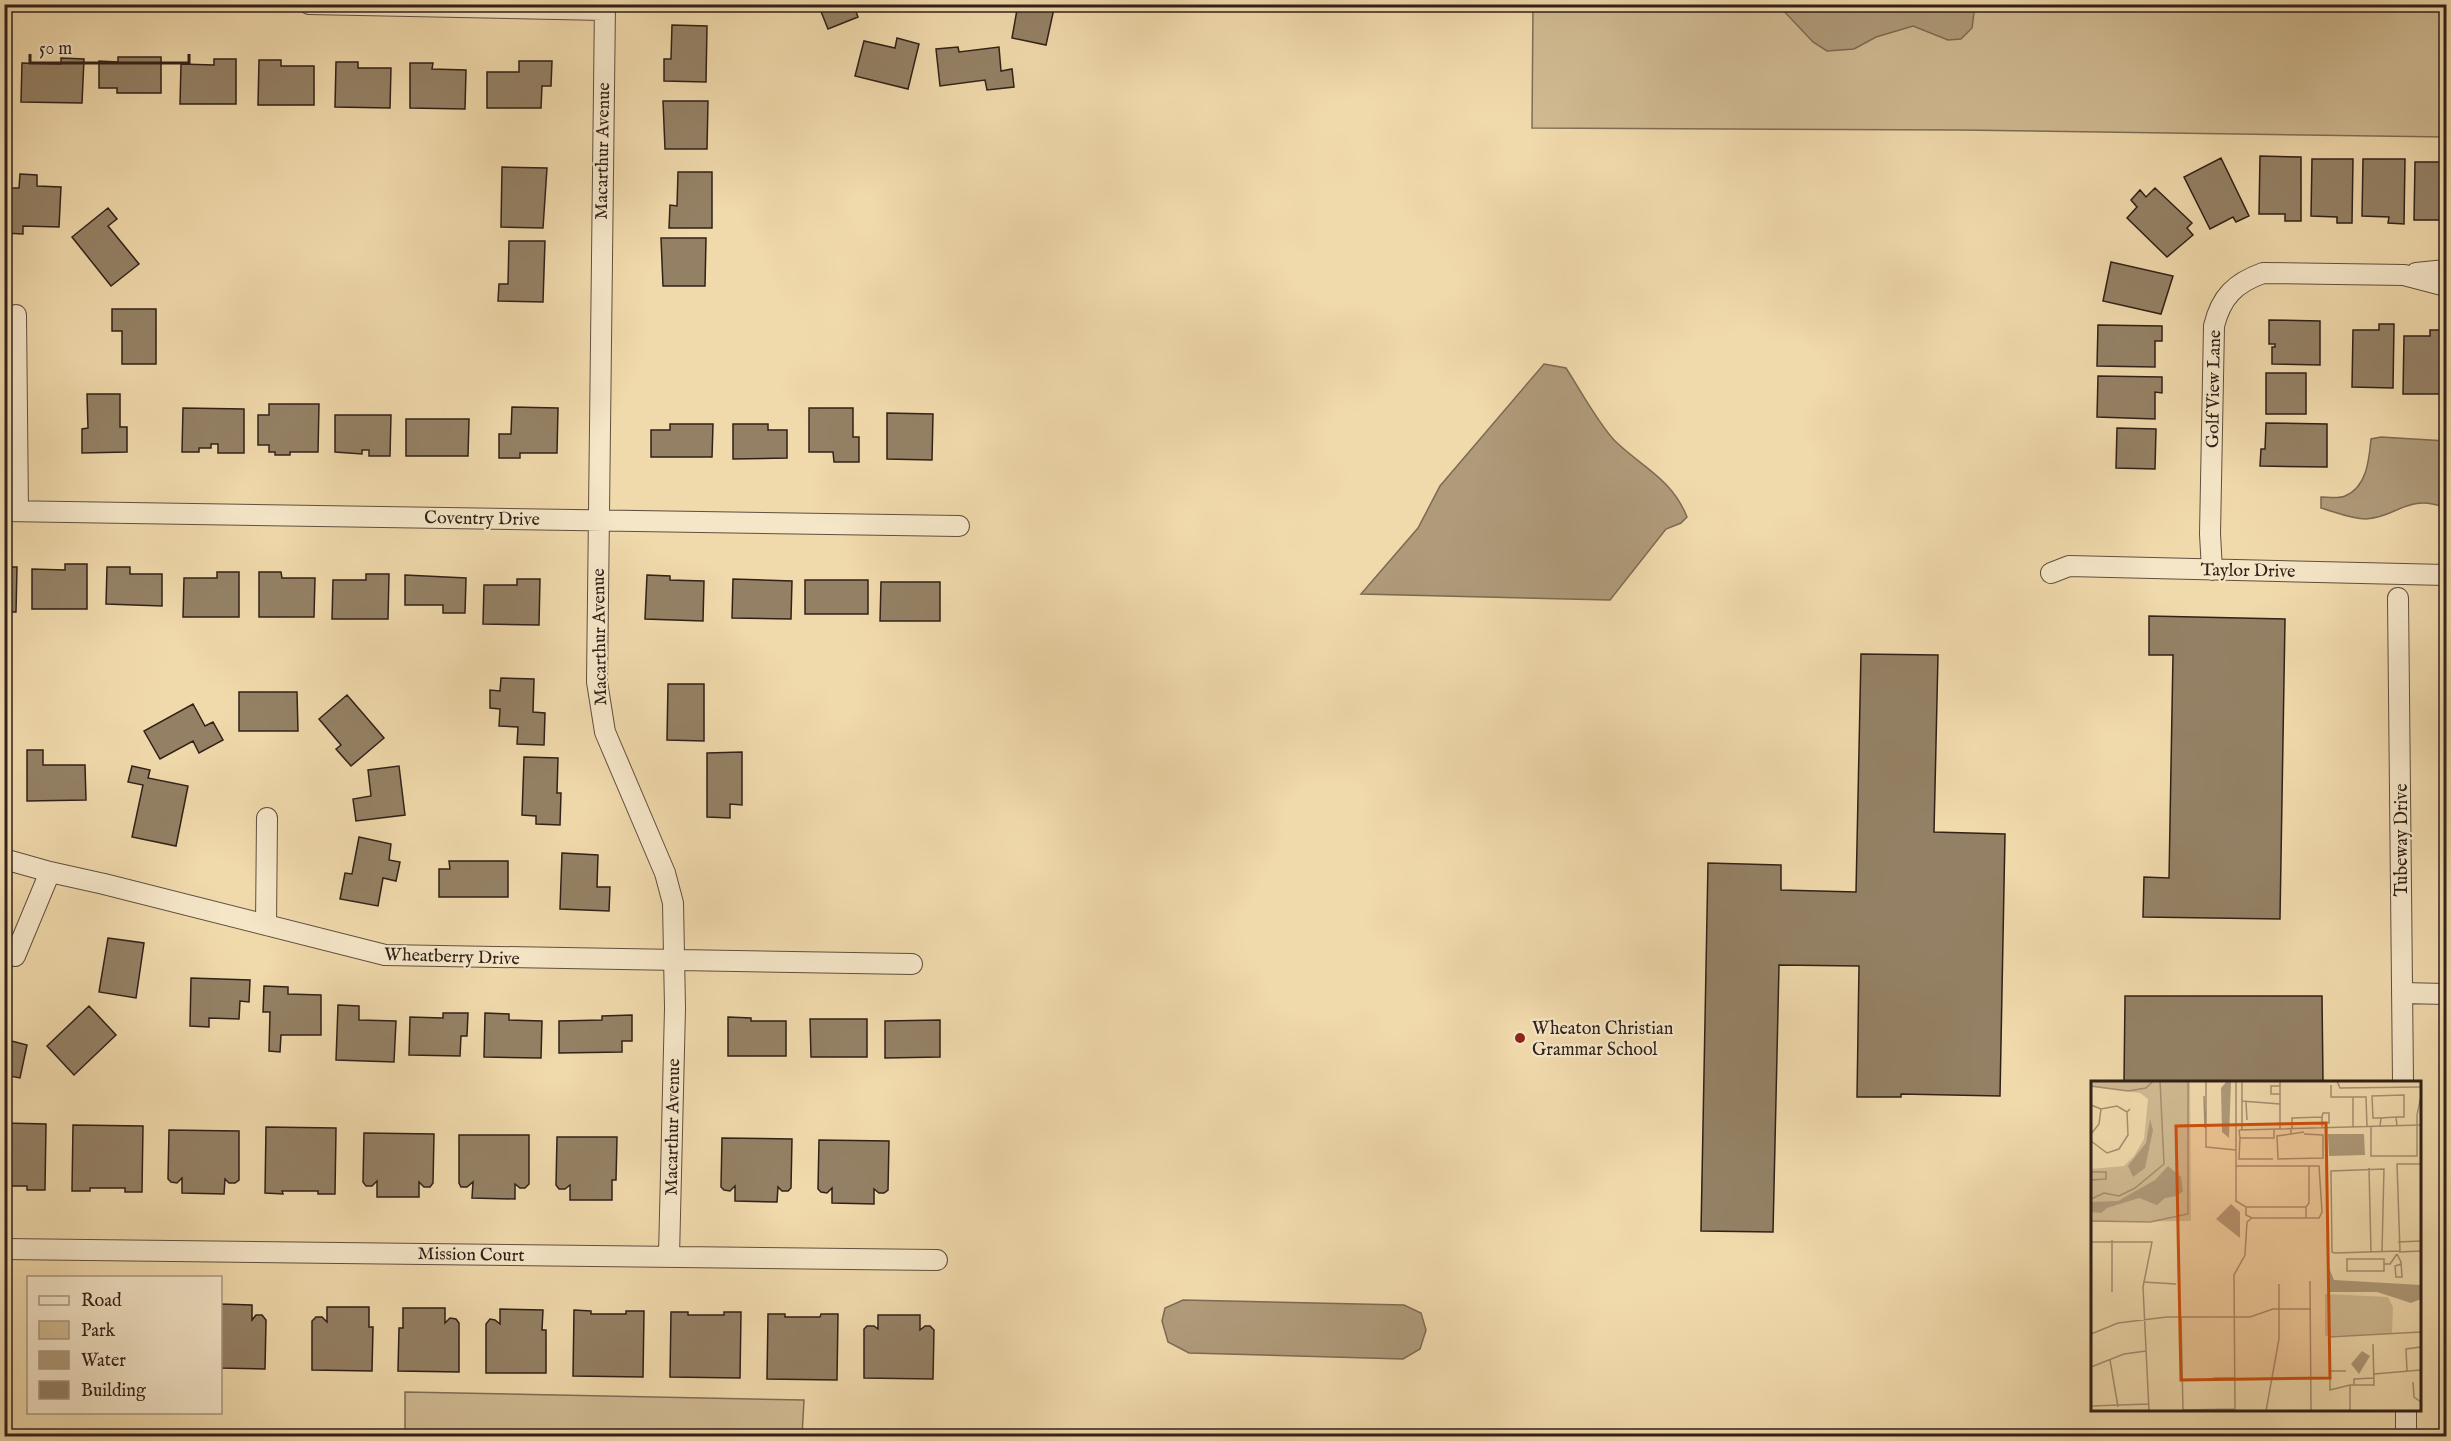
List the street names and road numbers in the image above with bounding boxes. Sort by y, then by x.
street label: Macarthur Avenue [591,82,616,220]
street label: Golf View Lane [2202,330,2227,448]
street label: Coventry Drive [424,507,540,532]
street label: Taylor Drive [2200,559,2296,584]
street label: Macarthur Avenue [588,568,613,706]
street label: Tubeway Drive [2391,784,2414,896]
street label: Wheatberry Drive [384,944,520,971]
street label: Macarthur Avenue [661,1058,686,1196]
street label: Mission Court [417,1243,525,1268]

